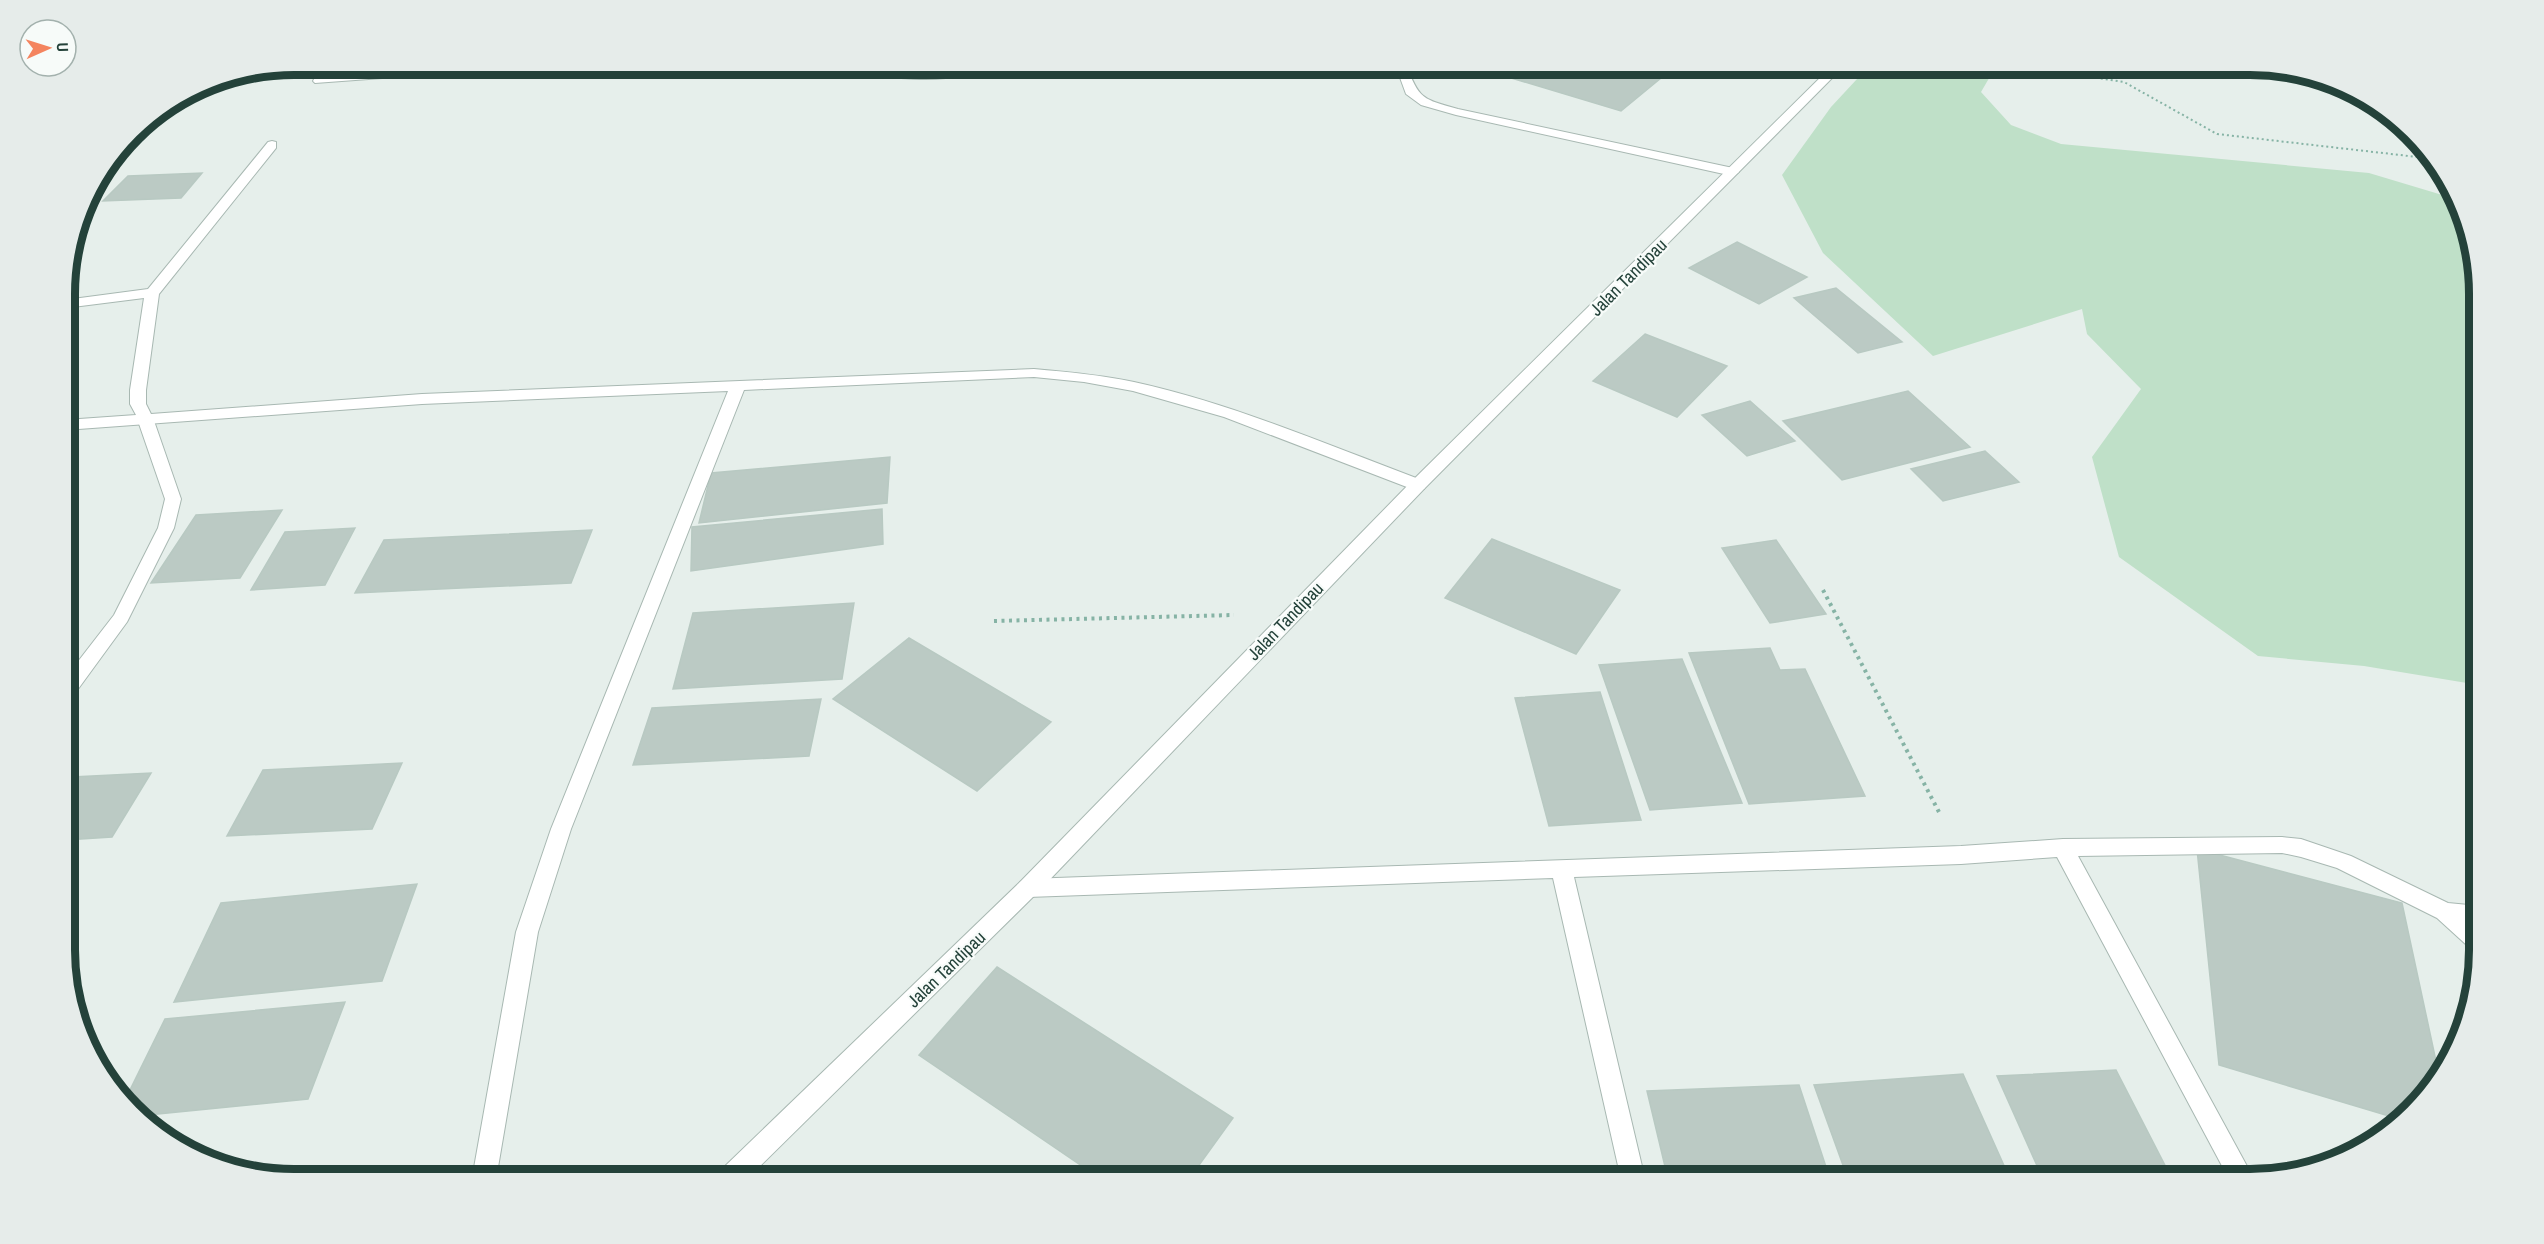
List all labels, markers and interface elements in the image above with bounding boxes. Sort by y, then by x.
north arrow [18,18,78,78]
text: U [52,42,74,53]
street label: Jalan Tandipau [1584,233,1672,321]
street label: Jalan Tandipau [1241,576,1329,666]
street label: Jalan Tandipau [901,925,991,1013]

